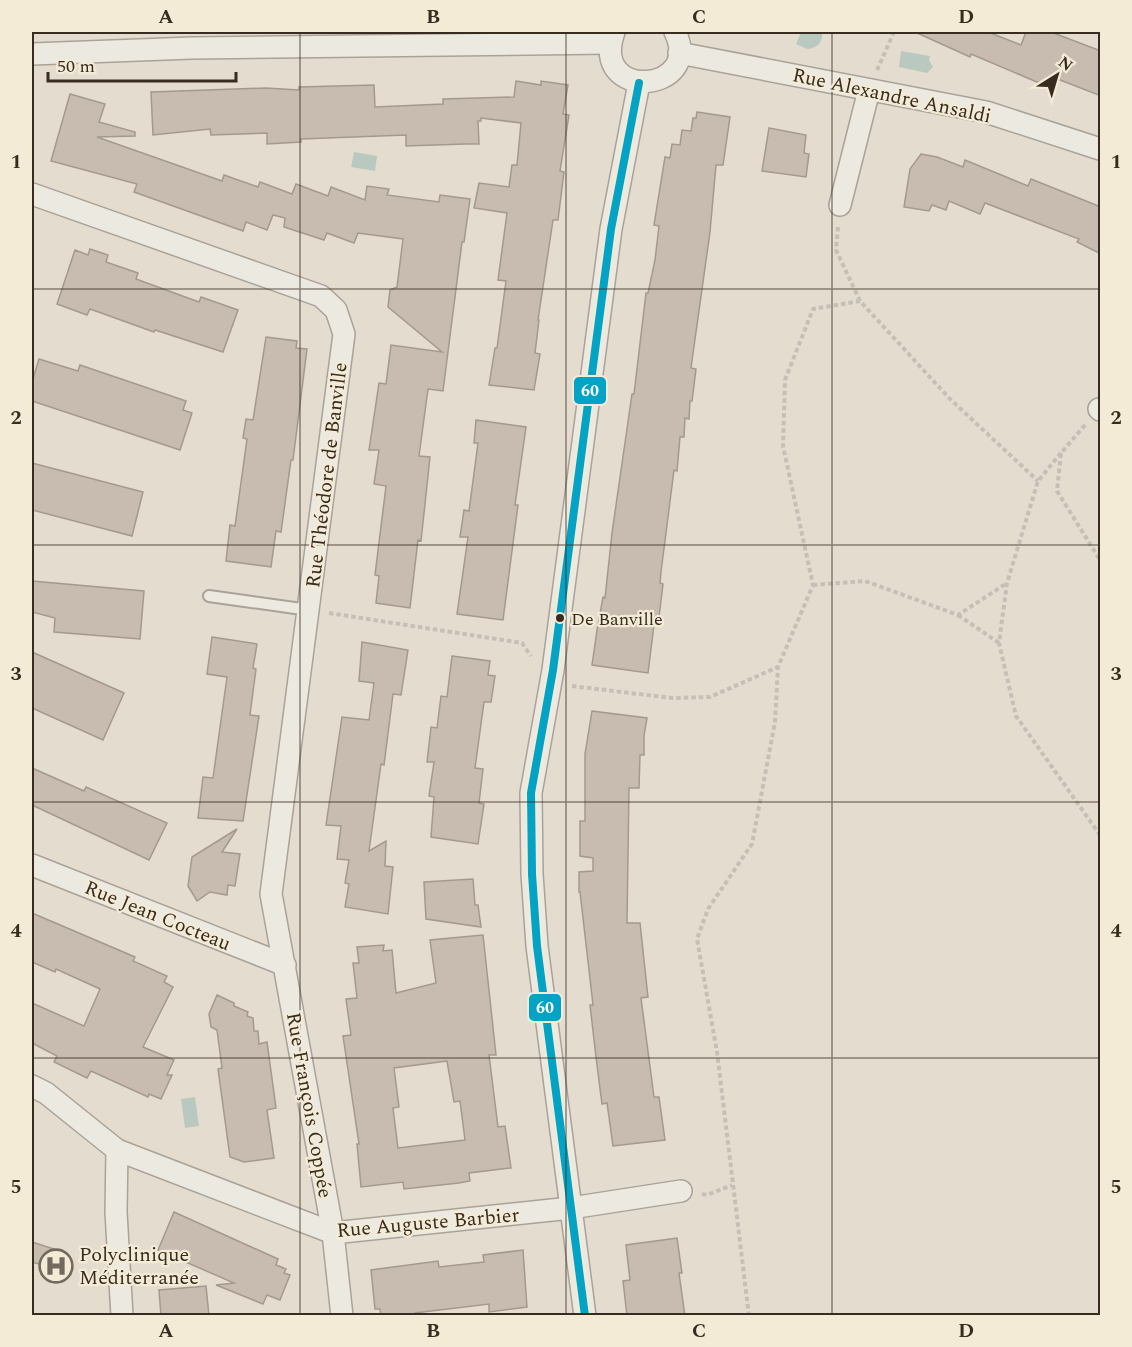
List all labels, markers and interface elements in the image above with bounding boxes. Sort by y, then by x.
text: A [158,2,174,32]
text: B [426,2,440,32]
text: C [692,2,706,32]
text: D [958,2,974,32]
scale bar [48,45,236,83]
north arrow [1027,45,1087,105]
text: N [1053,50,1078,77]
text: 50 m [57,53,95,80]
street label: Rue Alexandre Ansaldi [790,60,994,132]
text: 1 [10,147,22,177]
text: 1 [1110,147,1122,177]
street label: Rue Théodore de Banville [298,361,356,590]
line badge: 60 [573,376,607,405]
text: 60 [581,379,599,403]
text: 2 [10,403,22,433]
text: 2 [1110,403,1122,433]
place label: De Banville [571,606,663,633]
marker: De Banville [554,612,566,624]
text: 3 [10,659,22,689]
text: 3 [1110,659,1122,689]
street label: Rue Jean Cocteau [80,873,235,959]
text: 4 [10,916,22,946]
text: 4 [1110,916,1122,946]
line badge: 60 [528,993,562,1022]
text: 60 [536,996,554,1020]
street label: Rue François Coppée [278,1010,340,1200]
text: 5 [10,1172,22,1202]
text: 5 [1110,1172,1122,1202]
street label: Rue Auguste Barbier [336,1200,521,1246]
place label: Polyclinique Méditerranée [79,1240,199,1293]
hospital icon: Polyclinique Méditerranée [38,1248,74,1284]
text: A [158,1316,174,1346]
text: B [426,1316,440,1346]
text: C [692,1316,706,1346]
text: D [958,1316,974,1346]

